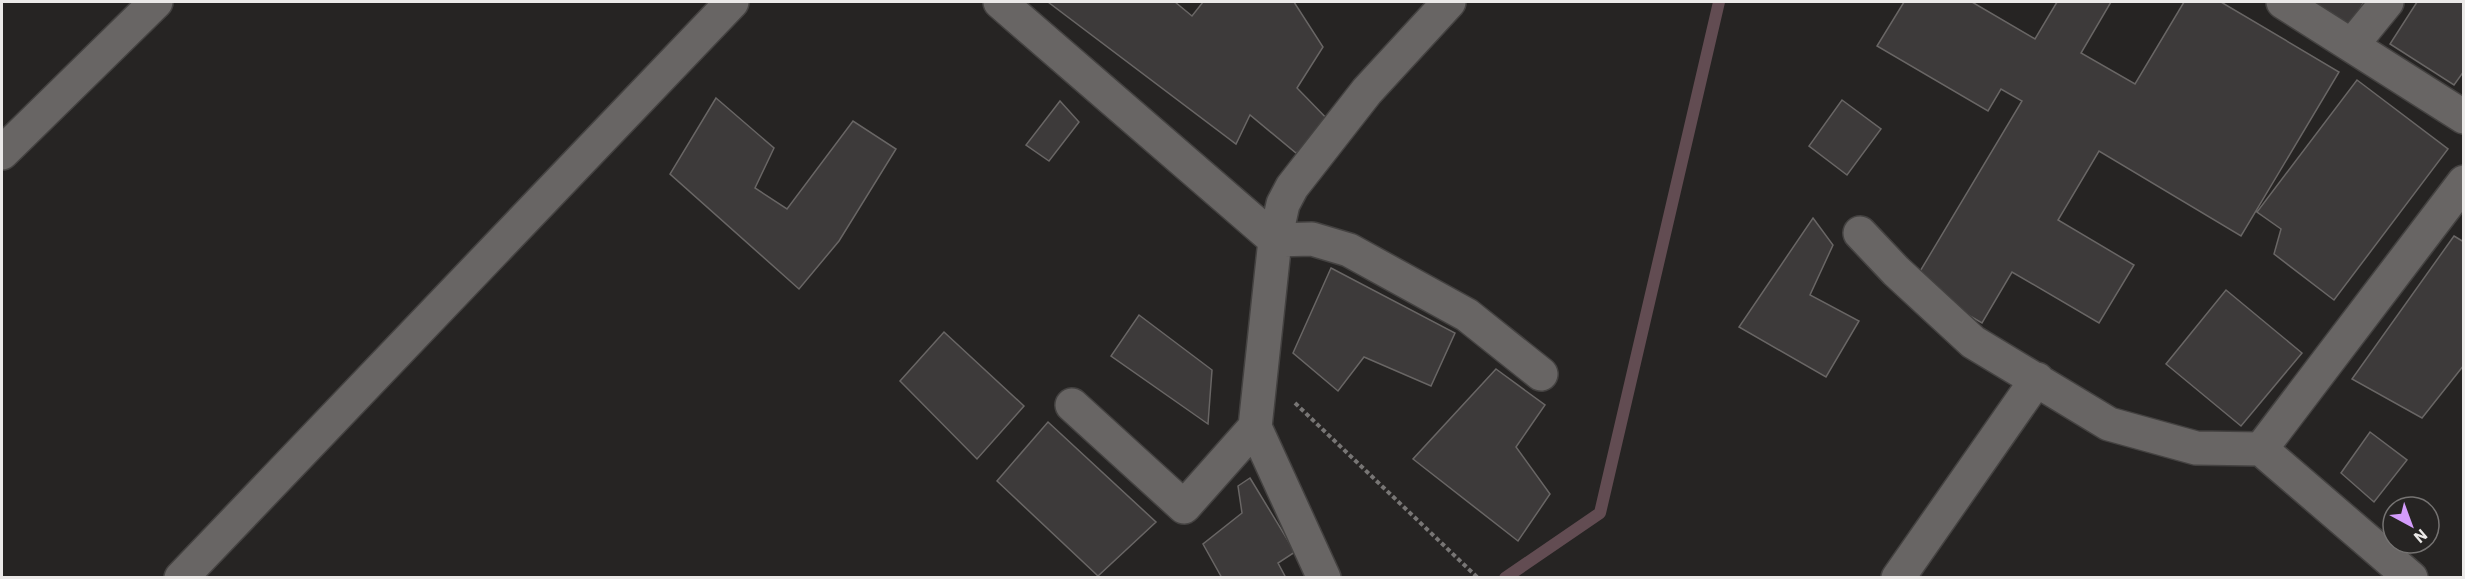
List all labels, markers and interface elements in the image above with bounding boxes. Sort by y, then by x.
north arrow [2381,495,2441,555]
text: N [2410,525,2432,548]

